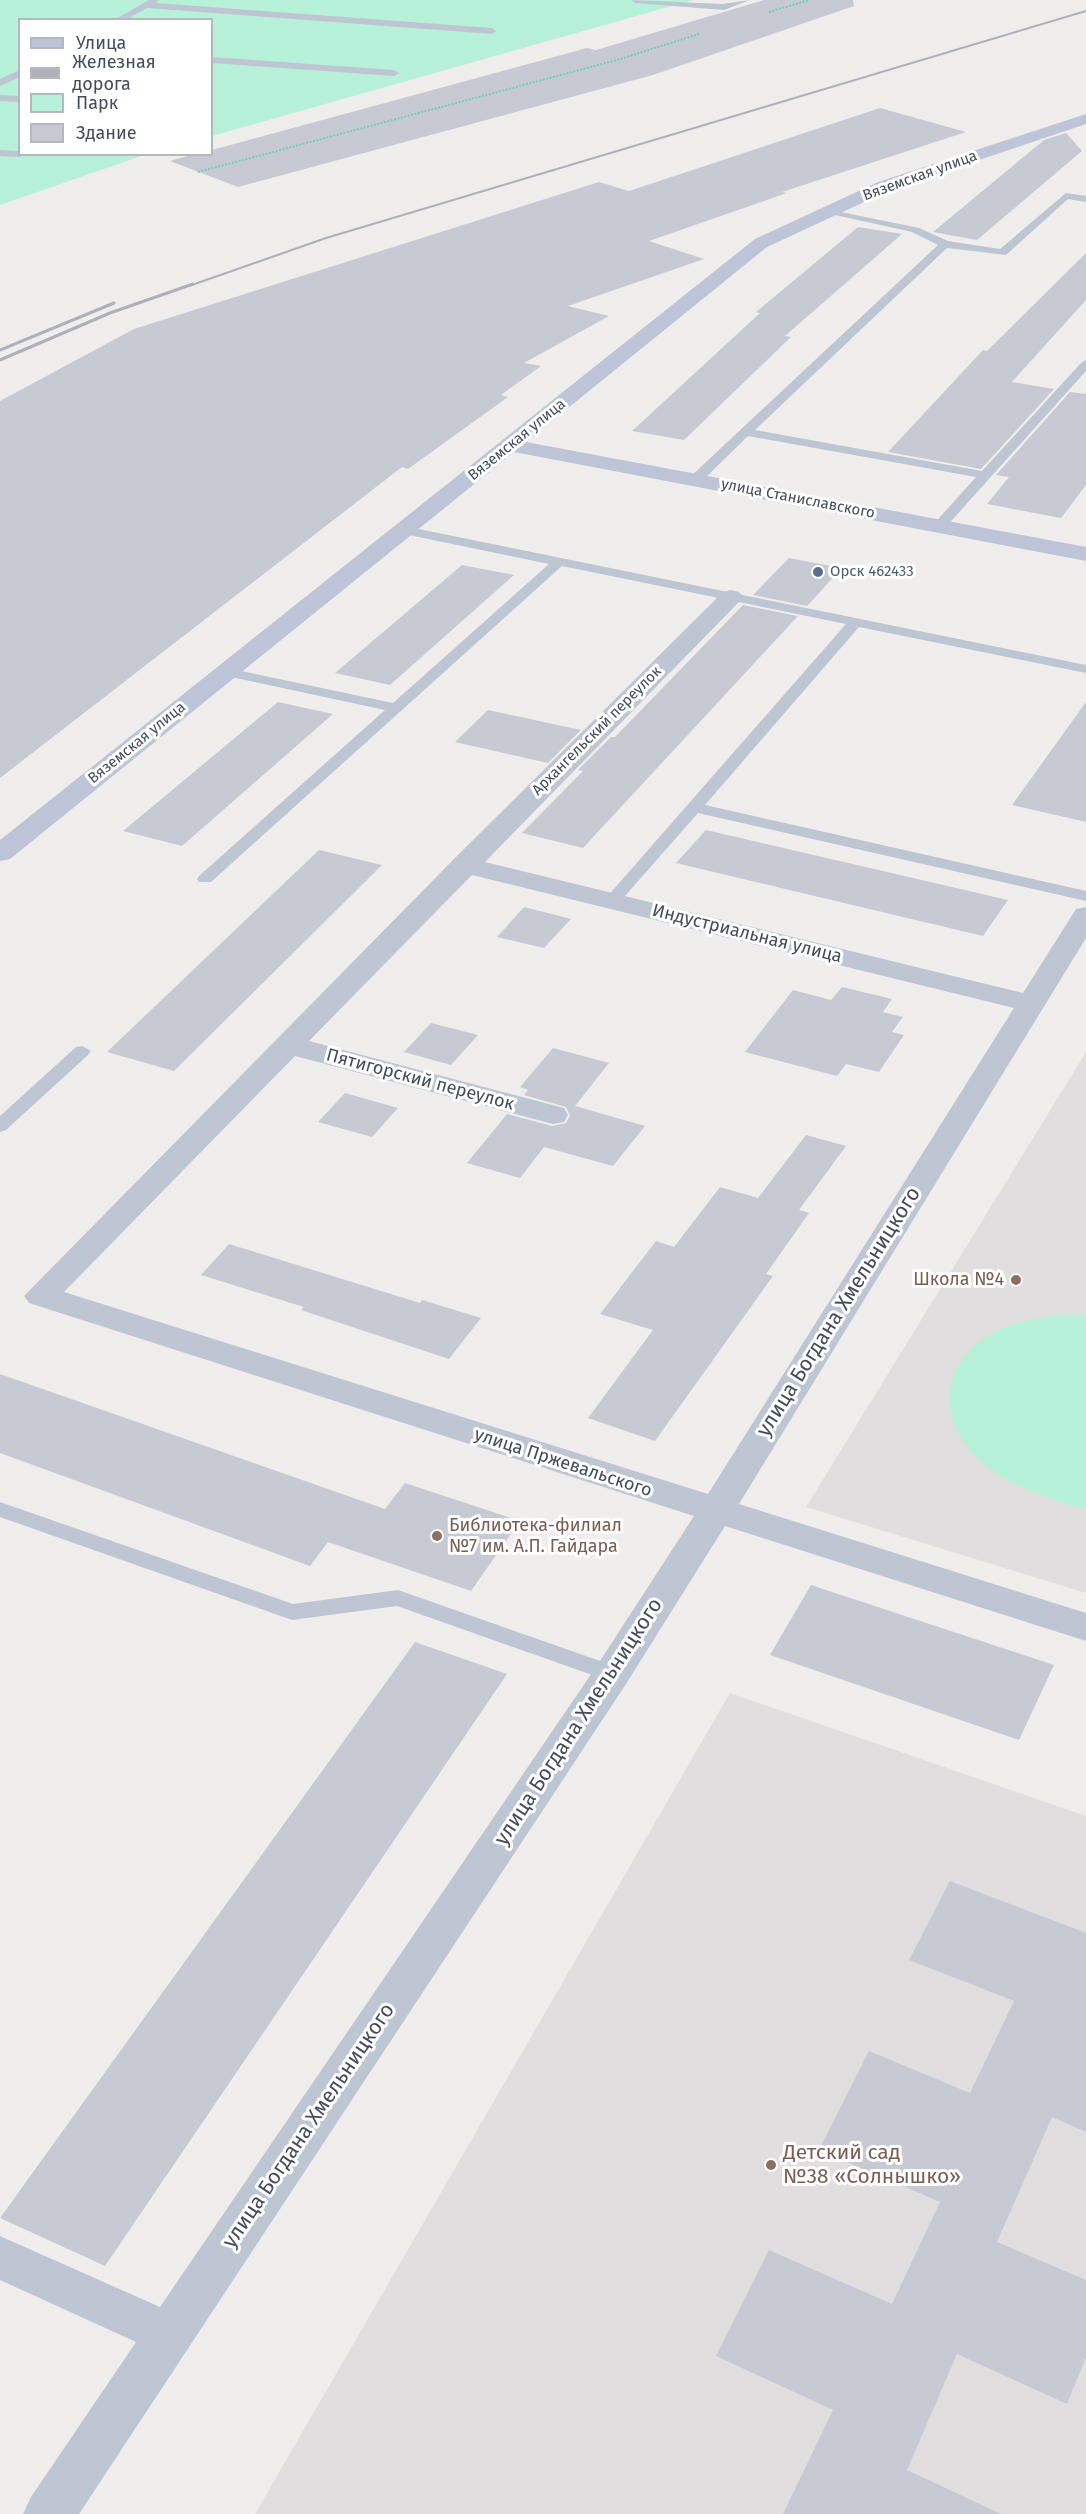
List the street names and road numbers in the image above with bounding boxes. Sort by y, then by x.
street label: Вяземская улица [861,147,979,205]
street label: Вяземская улица [465,395,569,485]
street label: улица Станиславского [720,475,876,523]
street label: Архангельский переулок [529,663,665,799]
street label: Вяземская улица [85,698,189,788]
street label: Индустриальная улица [650,900,844,968]
street label: Пятигорский переулок [324,1045,516,1115]
street label: улица Богдана Хмельницкого [752,1182,926,1442]
street label: улица Пржевальского [471,1424,655,1502]
street label: улица Богдана Хмельницкого [490,1594,668,1850]
street label: улица Богдана Хмельницкого [218,1999,400,2253]

